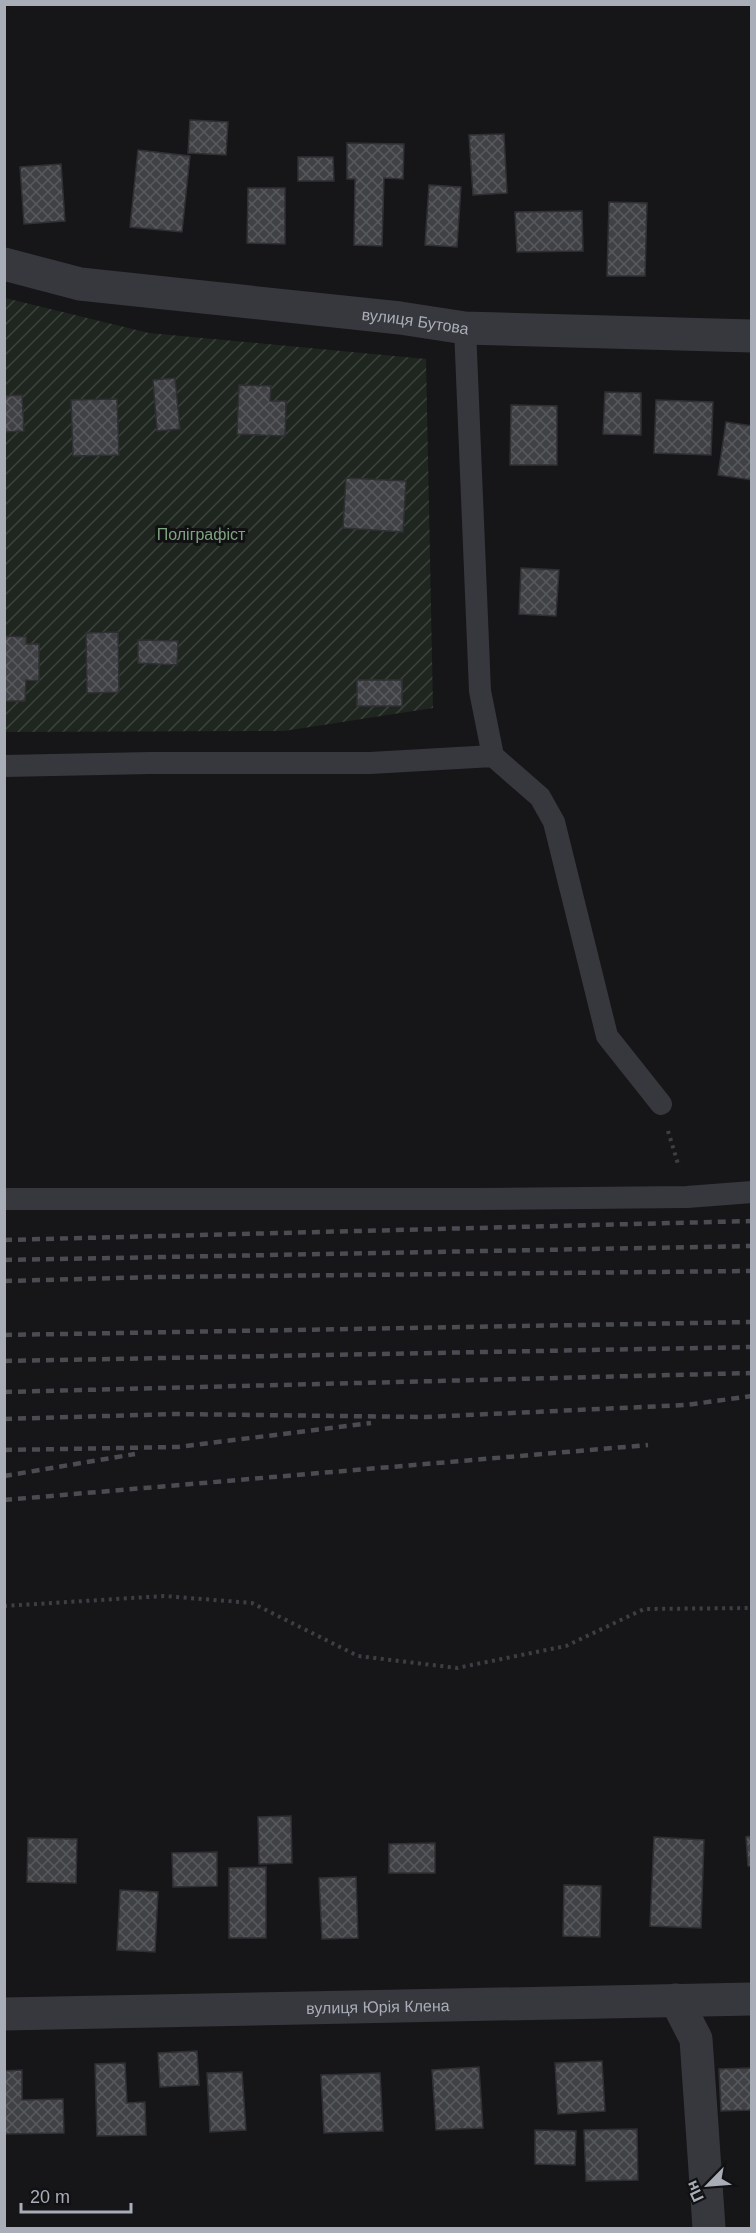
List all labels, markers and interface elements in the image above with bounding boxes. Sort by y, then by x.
street label: вулиця Бутова [361,305,470,337]
park label: Поліграфіст [157,526,246,543]
street label: вулиця Юрія Клена [306,1997,450,2016]
north arrow [678,2155,738,2215]
scale bar [21,2176,130,2214]
text: Пн [683,2178,707,2204]
text: 20 m [30,2187,70,2207]

